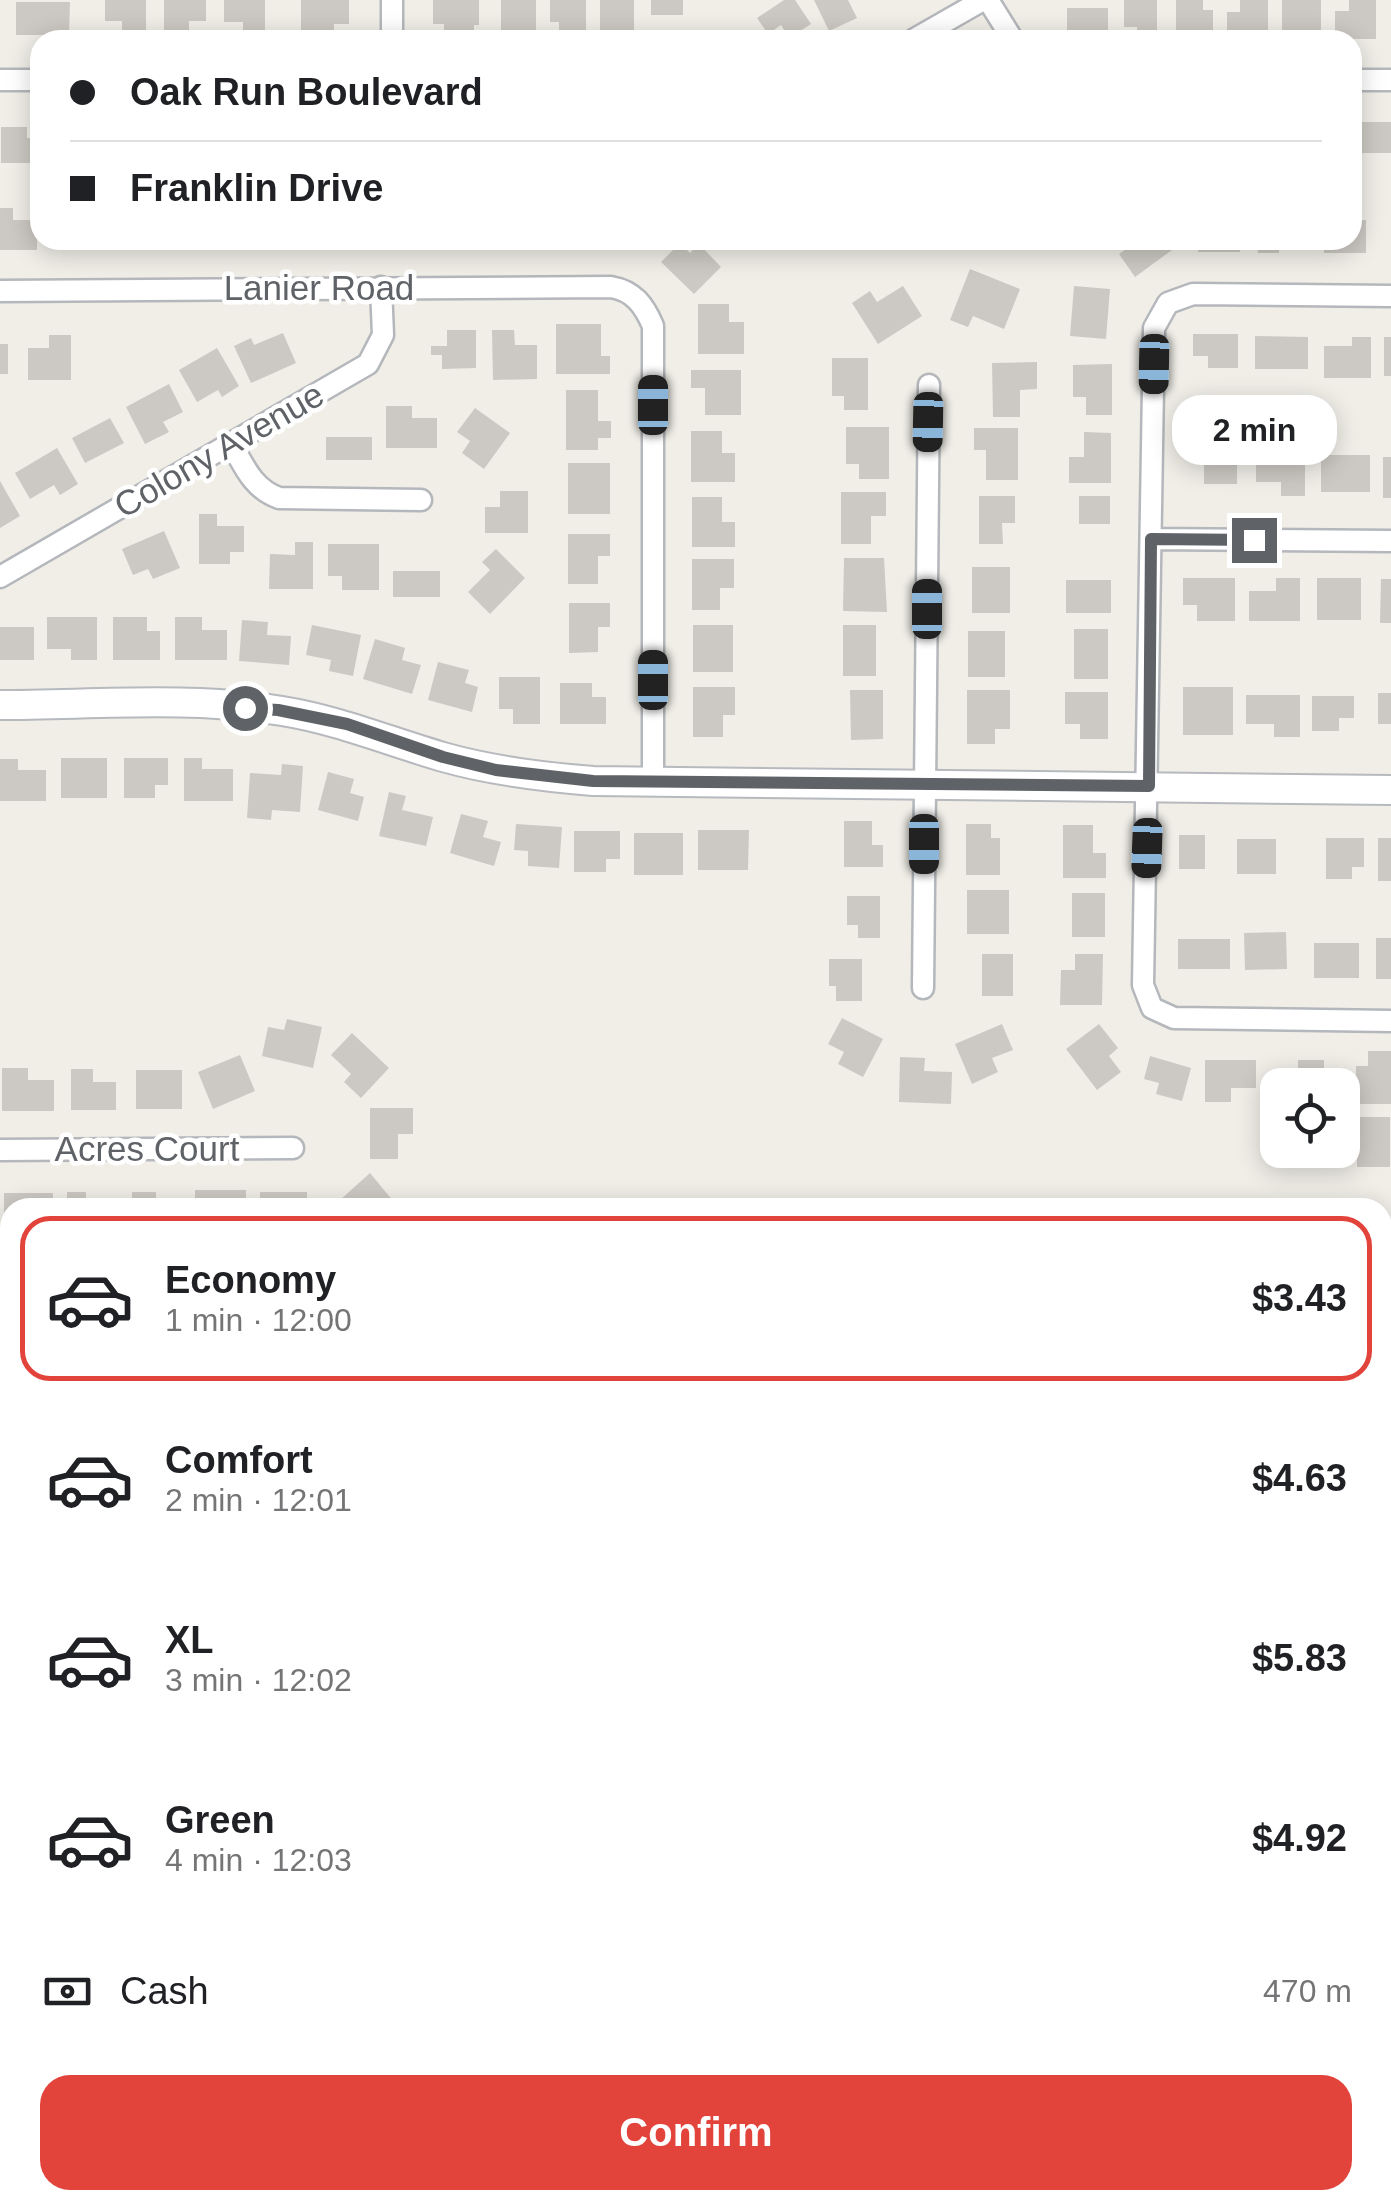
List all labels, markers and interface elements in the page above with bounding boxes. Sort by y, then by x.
text: Oak Run Boulevard [130,71,483,113]
text: Franklin Drive [130,167,383,209]
street label: Lanier Road [224,268,414,307]
car [1138,334,1170,394]
street label: Colony Avenue [107,374,330,525]
car [638,375,668,435]
car [912,392,944,452]
callout: 2 min [1172,395,1336,465]
text: 2 min [1213,412,1296,448]
route end [1232,518,1277,563]
car [912,579,942,639]
car [638,650,668,710]
route start [223,686,268,731]
car [909,814,939,874]
car [1131,817,1163,879]
map controls [1260,1068,1360,1168]
button: locate [1260,1068,1360,1168]
street label: Acres Court [55,1129,240,1168]
icon: car [45,1254,135,1344]
text: Economy [165,1259,336,1301]
text: $3.43 [1252,1277,1347,1319]
text: 1 min · 12:00 [165,1302,352,1338]
icon: car [45,1434,135,1524]
text: Comfort [165,1439,313,1481]
text: $4.63 [1252,1457,1347,1499]
text: 2 min · 12:01 [165,1482,352,1518]
icon: car [45,1614,135,1704]
text: XL [165,1619,214,1661]
text: $5.83 [1252,1637,1347,1679]
text: 3 min · 12:02 [165,1662,352,1698]
icon: car [45,1794,135,1884]
text: Green [165,1799,275,1841]
text: $4.92 [1252,1817,1347,1859]
text: 4 min · 12:03 [165,1842,352,1878]
icon: cash [40,1964,95,2019]
text: Cash [120,1970,209,2012]
text: 470 m [1263,1973,1352,2009]
button: Confirm [40,2075,1352,2190]

